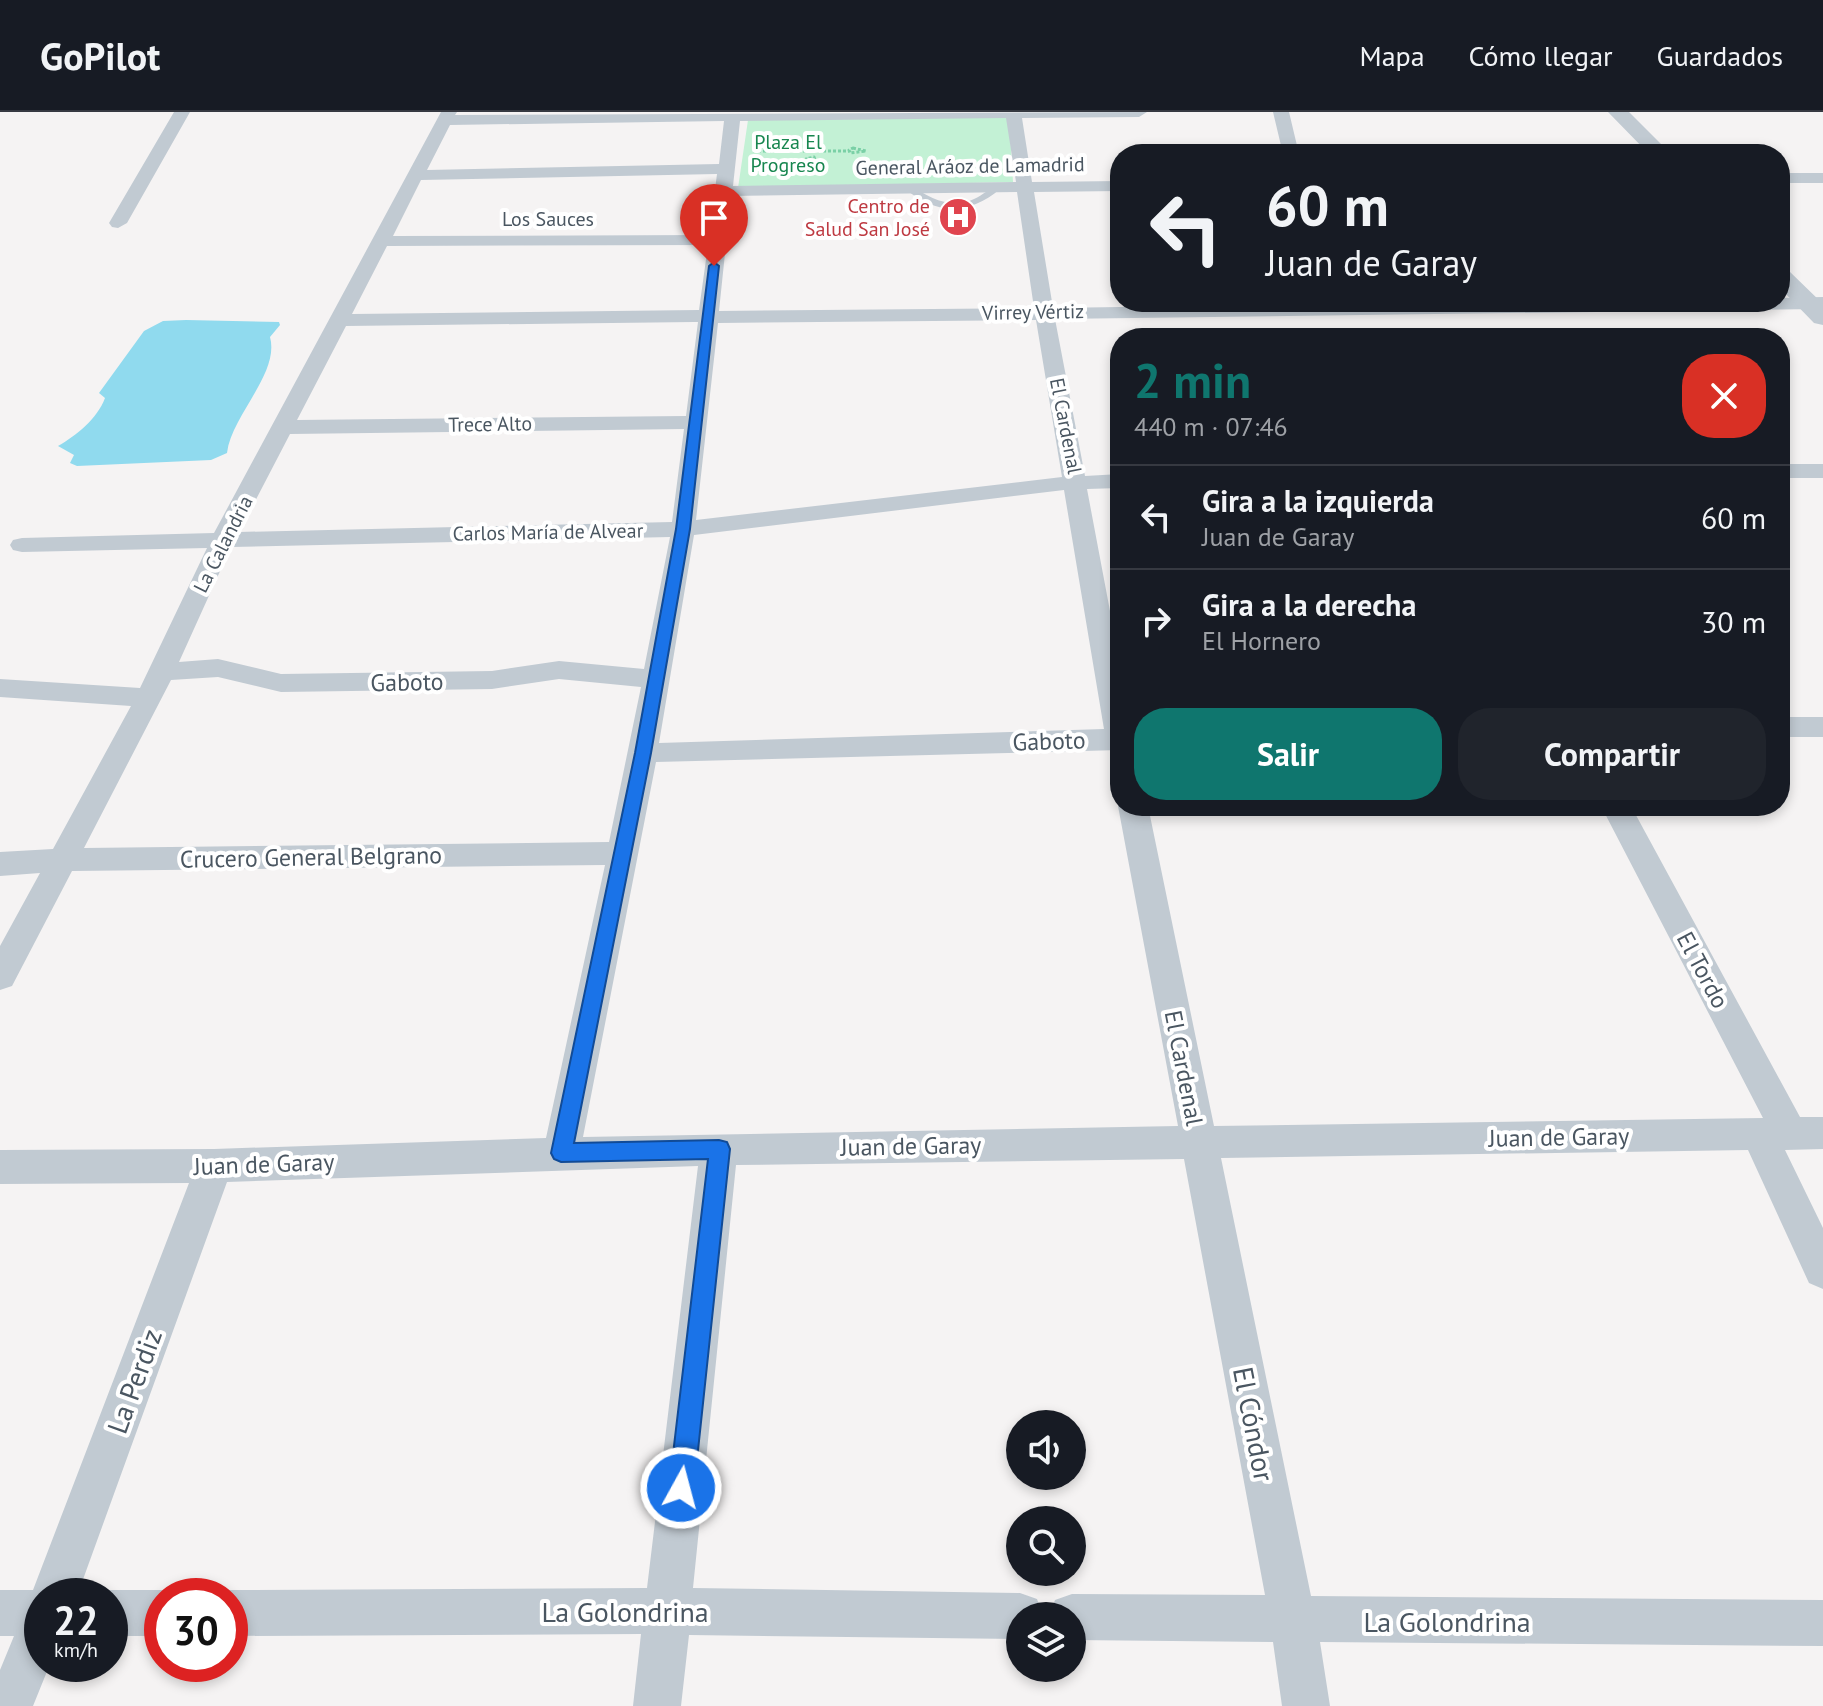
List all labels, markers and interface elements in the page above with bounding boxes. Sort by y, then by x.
text: GoPilot [40,31,160,80]
text: Mapa [1360,37,1425,74]
text: Cómo llegar [1469,37,1613,74]
text: Guardados [1657,37,1783,74]
park label: Plaza El Progreso [751,129,825,178]
street label: General Aráoz de Lamadrid [855,151,1085,181]
text: 60 m [1266,169,1389,241]
icon: left [1134,176,1238,280]
pin [680,184,748,266]
place label: Centro de Salud San José [805,193,930,242]
icon: arrive [692,196,736,240]
hospital icon: Centro de Salud San José [937,196,979,238]
street label: Los Sauces [502,206,594,232]
text: Juan de Garay [1266,239,1477,286]
street label: Virrey Vértiz [981,298,1084,326]
text: 2 min [1134,349,1251,411]
button: close [1682,354,1766,438]
street label: El Cardenal [1044,376,1088,476]
street label: Trece Alto [448,410,532,438]
text: 440 m · 07:46 [1134,410,1288,443]
text: Gira a la izquierda [1202,481,1434,520]
street label: La Calandria [187,491,259,597]
icon: left [1134,495,1178,539]
text: 60 m [1701,498,1766,537]
street label: Carlos María de Alvear [452,517,644,547]
text: Juan de Garay [1202,520,1354,553]
text: Gira a la derecha [1202,585,1416,624]
icon: right [1134,599,1178,643]
text: 30 m [1701,602,1766,641]
text: El Hornero [1202,624,1321,657]
street label: Gaboto [370,666,444,698]
button: Salir [1134,708,1442,800]
button: Compartir [1458,708,1766,800]
street label: Gaboto [1012,724,1086,758]
street label: Crucero General Belgrano [180,839,442,875]
street label: El Tordo [1670,926,1736,1014]
street label: El Cardenal [1158,1008,1210,1128]
street label: Juan de Garay [1487,1120,1630,1154]
street label: Juan de Garay [839,1129,982,1163]
street label: Juan de Garay [192,1146,335,1182]
street label: La Perdiz [98,1324,170,1438]
street label: El Cóndor [1225,1364,1283,1485]
map controls [1006,1410,1086,1682]
button: sound [1006,1410,1086,1490]
position arrow [639,1446,723,1530]
button: search [1006,1506,1086,1586]
speed limit sign: 30 [144,1578,248,1682]
street label: La Golondrina [541,1593,709,1630]
text: 22 [53,1594,99,1646]
button: layers [1006,1602,1086,1682]
street label: La Golondrina [1363,1603,1531,1640]
text: km/h [54,1637,98,1663]

